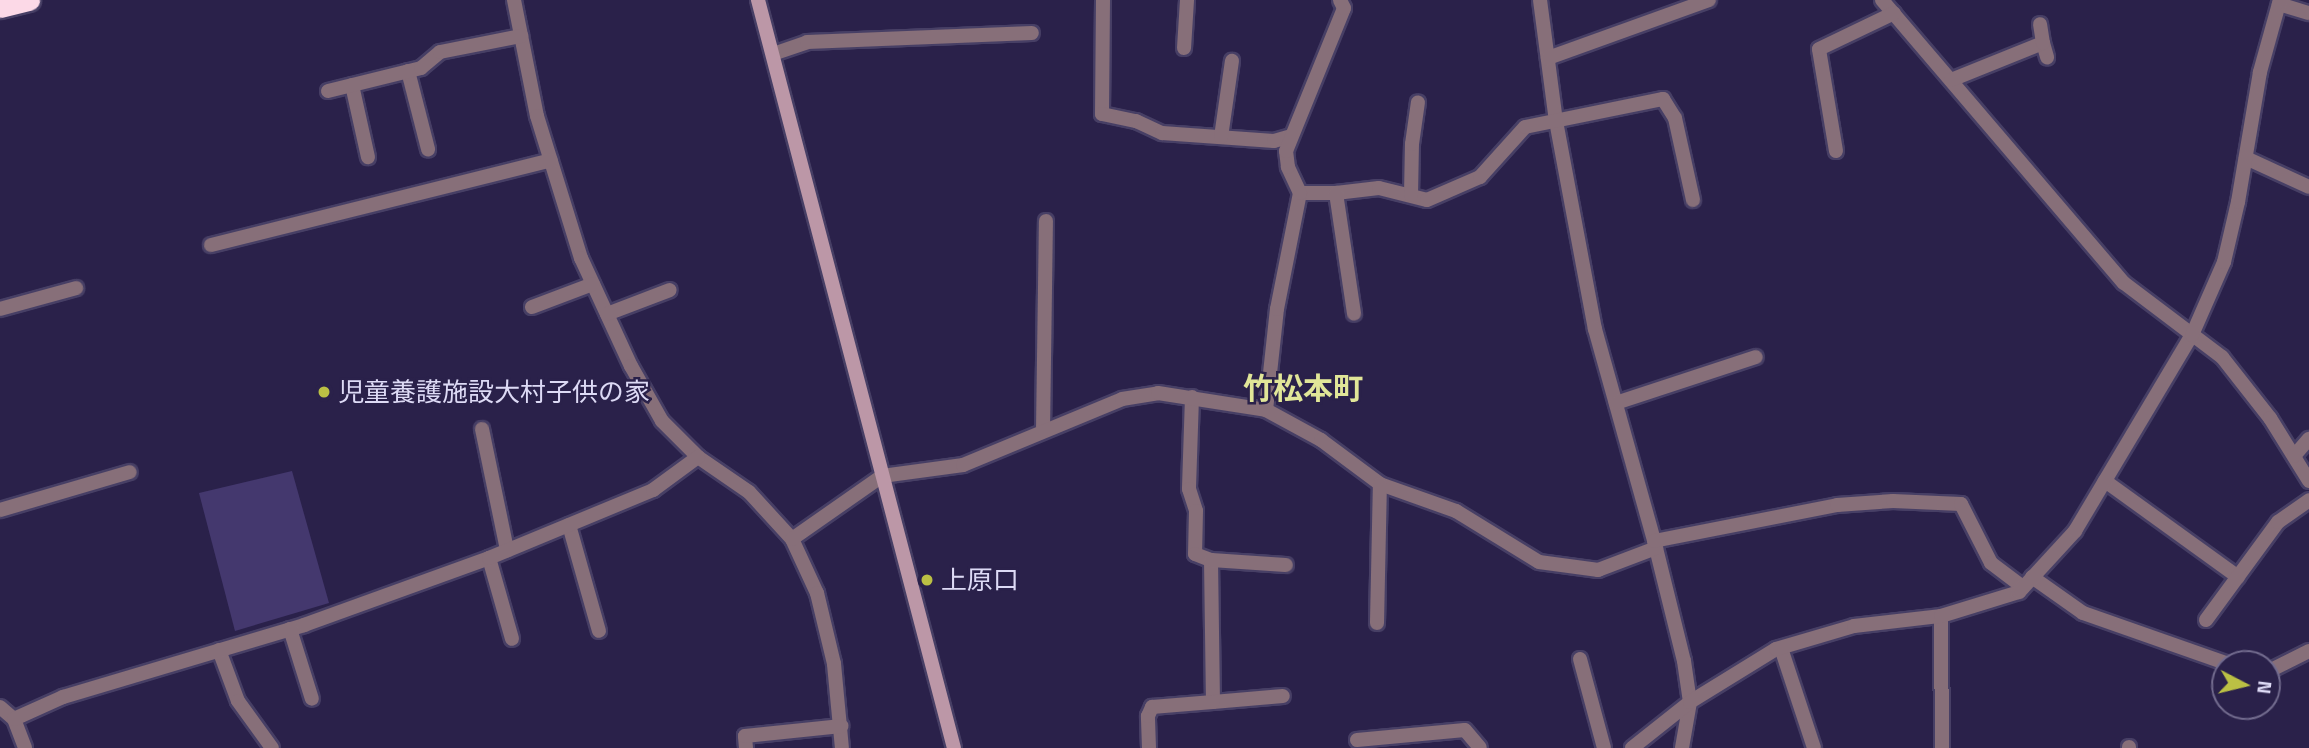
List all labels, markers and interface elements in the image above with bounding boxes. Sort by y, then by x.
district label: 竹松本町 [1243,370,1363,406]
place label: 児童養護施設大村子供の家 [338,376,650,408]
marker: 児童養護施設大村子供の家 [316,384,332,400]
place label: 上原口 [941,564,1019,596]
marker: 上原口 [919,572,935,588]
north arrow [2211,650,2281,720]
text: N [2250,679,2281,696]

